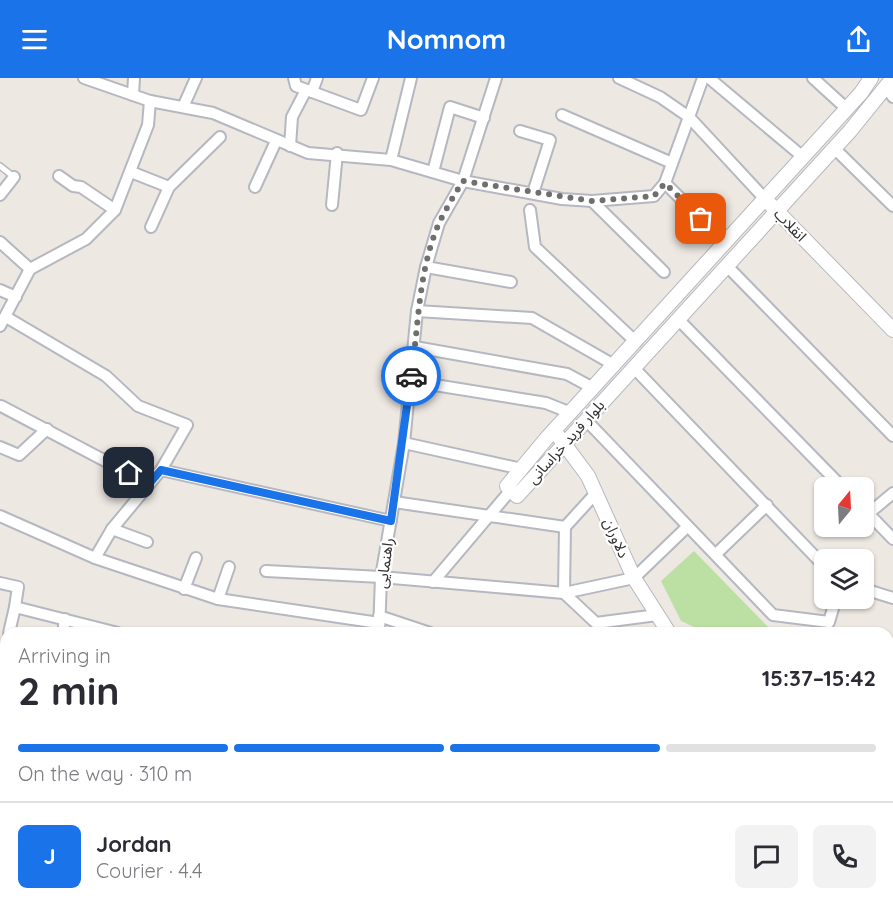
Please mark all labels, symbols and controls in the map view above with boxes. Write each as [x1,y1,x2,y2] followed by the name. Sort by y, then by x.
[387,22,506,56] text: Nomnom
[18,23,51,56] icon: menu
[842,23,875,56] icon: share
[675,193,726,244] pin
[684,202,717,235] icon: bag
[770,204,811,245] street label: انقلاب
[381,346,441,406] courier
[395,360,428,393] icon: car
[523,396,608,488] street label: بلوار فرید خراسانی
[103,447,154,498] pin
[112,456,145,489] icon: home
[814,477,874,537] north arrow
[814,477,874,609] map controls
[599,515,634,561] street label: دلاوران
[372,536,397,590] street label: راهنمایی
[814,549,874,609] button: layers
[18,643,111,668] text: Arriving in
[762,664,876,692] text: 15:37–15:42
[18,666,120,715] text: 2 min
[18,761,192,786] text: On the way · 310 m
[735,825,798,888] button: chat
[813,825,876,888] button: phone
[96,830,172,858] text: Jordan
[43,842,56,870] text: J
[96,858,202,883] text: Courier · 4.4

